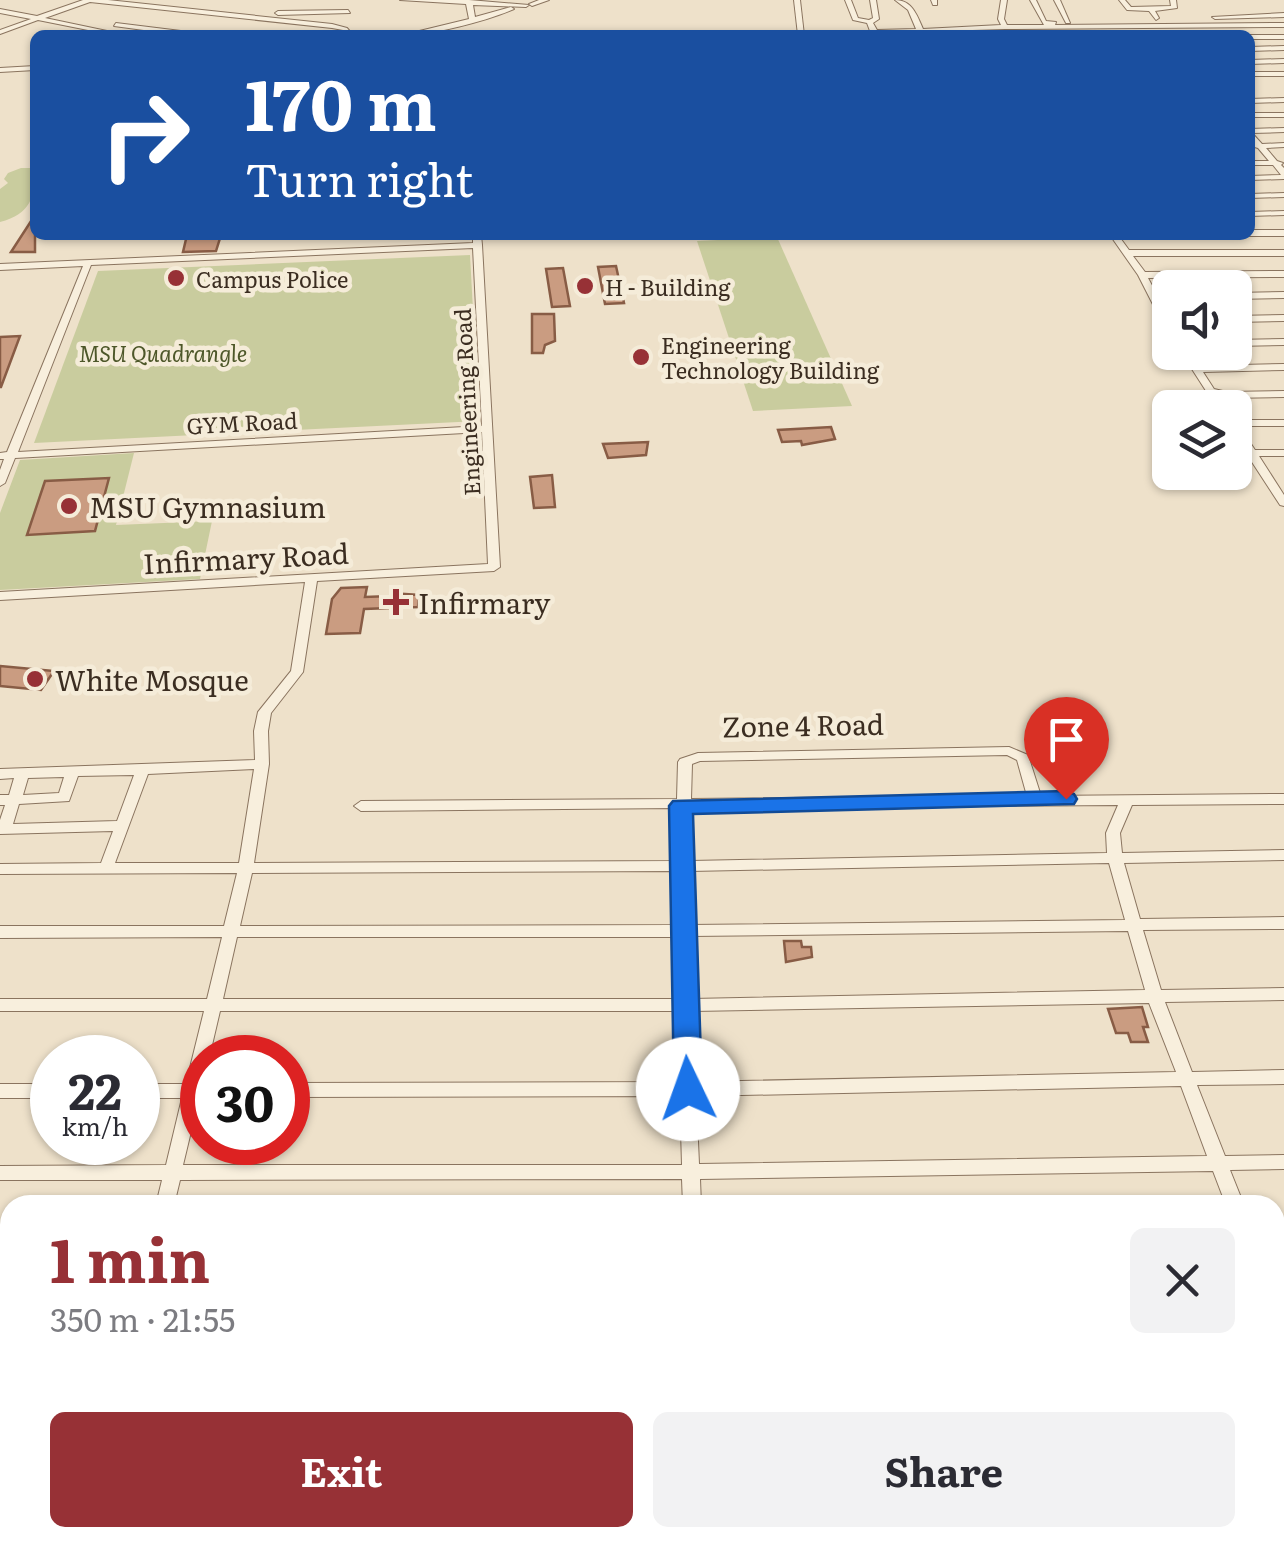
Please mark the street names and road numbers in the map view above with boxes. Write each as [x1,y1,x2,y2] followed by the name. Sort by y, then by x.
[445,307,487,497] street label: Engineering Road
[186,403,298,441] street label: GYM Road
[142,531,350,583] street label: Infirmary Road
[722,702,884,746] street label: Zone 4 Road

